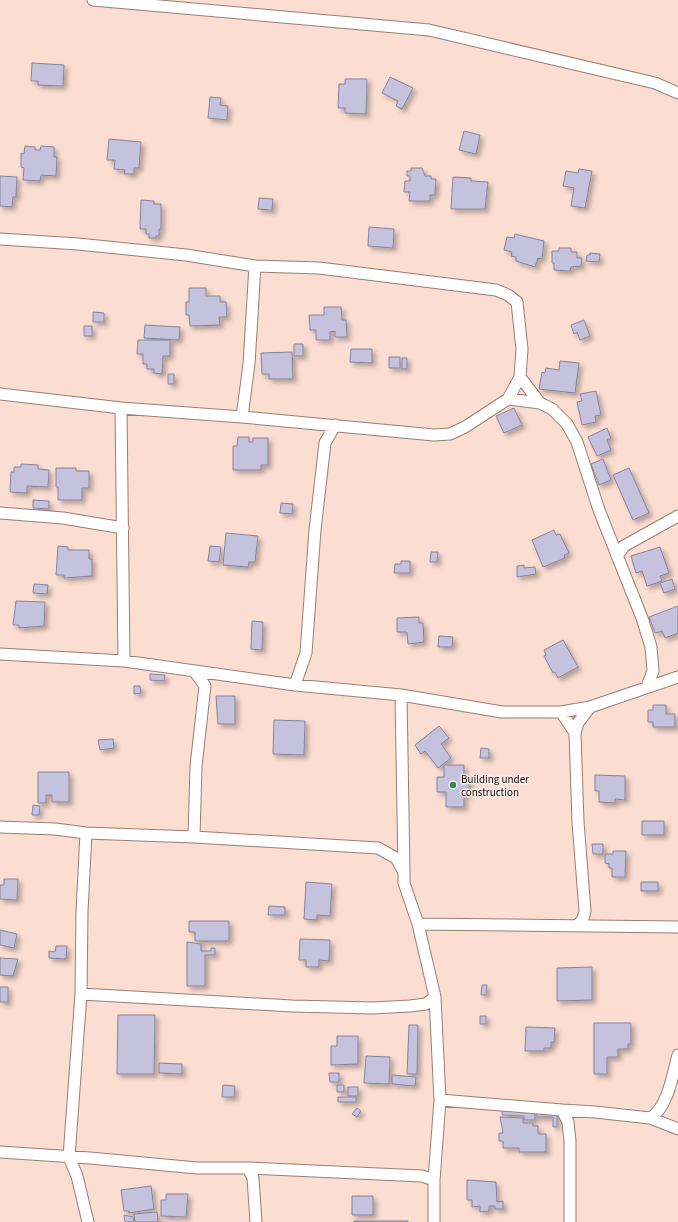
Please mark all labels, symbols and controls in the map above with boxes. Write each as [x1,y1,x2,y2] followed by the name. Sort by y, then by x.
[461,772,529,800] place label: Building under construction
[448,780,458,790] marker: Building under construction

